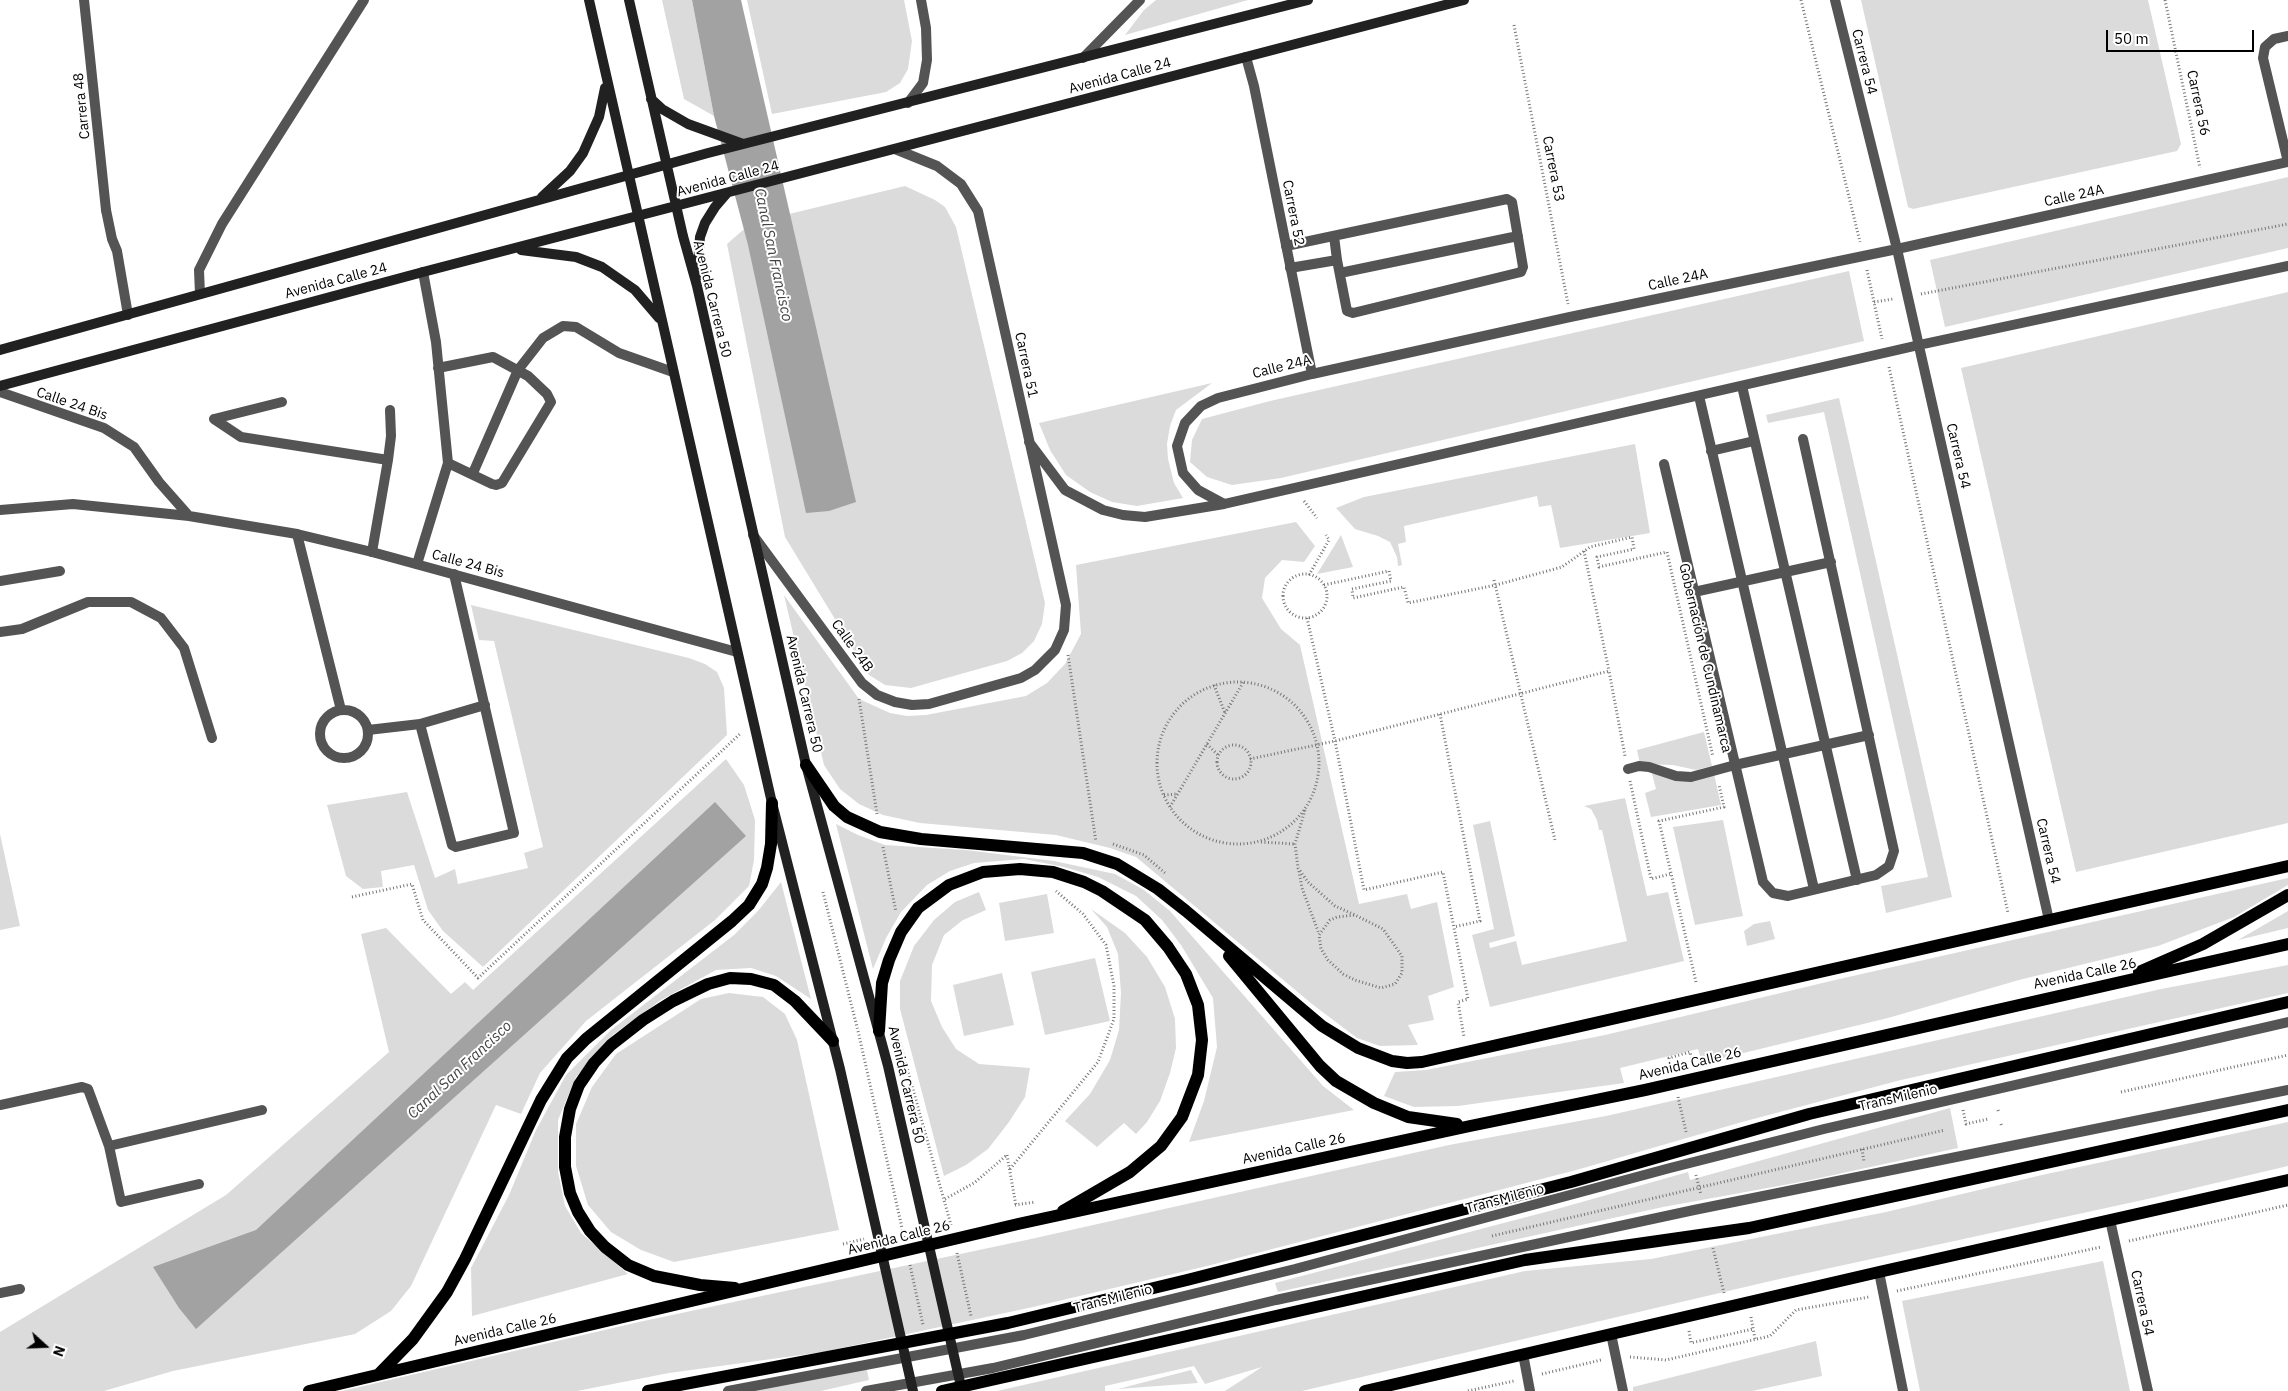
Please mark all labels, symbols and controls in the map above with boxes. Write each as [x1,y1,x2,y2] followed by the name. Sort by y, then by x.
[2108,20,2256,52] scale bar
[1848,28,1880,96] street label: Carrera 54
[2114,29,2149,48] text: 50 m
[1067,54,1173,98] street label: Avenida Calle 24
[2183,69,2213,137] street label: Carrera 56
[70,72,94,140] street label: Carrera 48
[1538,135,1568,203] street label: Carrera 53
[675,157,781,201] street label: Avenida Calle 24
[1278,179,1308,247] street label: Carrera 52
[2043,181,2105,211] street label: Calle 24A
[750,187,796,323] water label: Canal San Francisco
[689,239,735,359] street label: Avenida Carrera 50
[283,259,389,303] street label: Avenida Calle 24
[1647,265,1709,295] street label: Calle 24A
[1011,331,1041,399] street label: Carrera 51
[1251,352,1313,382] street label: Calle 24A
[34,384,110,424] street label: Calle 24 Bis
[1942,422,1974,490] street label: Carrera 54
[430,546,506,582] street label: Calle 24 Bis
[1675,562,1735,754] street label: Gobernación de Cundinamarca
[827,617,877,675] street label: Calle 24B
[782,634,826,754] street label: Avenida Carrera 50
[2032,817,2064,885] street label: Carrera 54
[2032,955,2138,993] street label: Avenida Calle 26
[404,1017,516,1123] water label: Canal San Francisco
[884,1025,928,1145] street label: Avenida Carrera 50
[1637,1044,1743,1084] street label: Avenida Calle 26
[1857,1081,1939,1115] street label: TransMilenio
[1241,1130,1347,1168] street label: Avenida Calle 26
[1464,1180,1546,1218] street label: TransMilenio
[846,1217,952,1259] street label: Avenida Calle 26
[2127,1269,2157,1337] street label: Carrera 54
[1072,1281,1154,1317] street label: TransMilenio
[452,1310,558,1350] street label: Avenida Calle 26
[20,1321,70,1371] north arrow
[49,1343,69,1359] text: N

